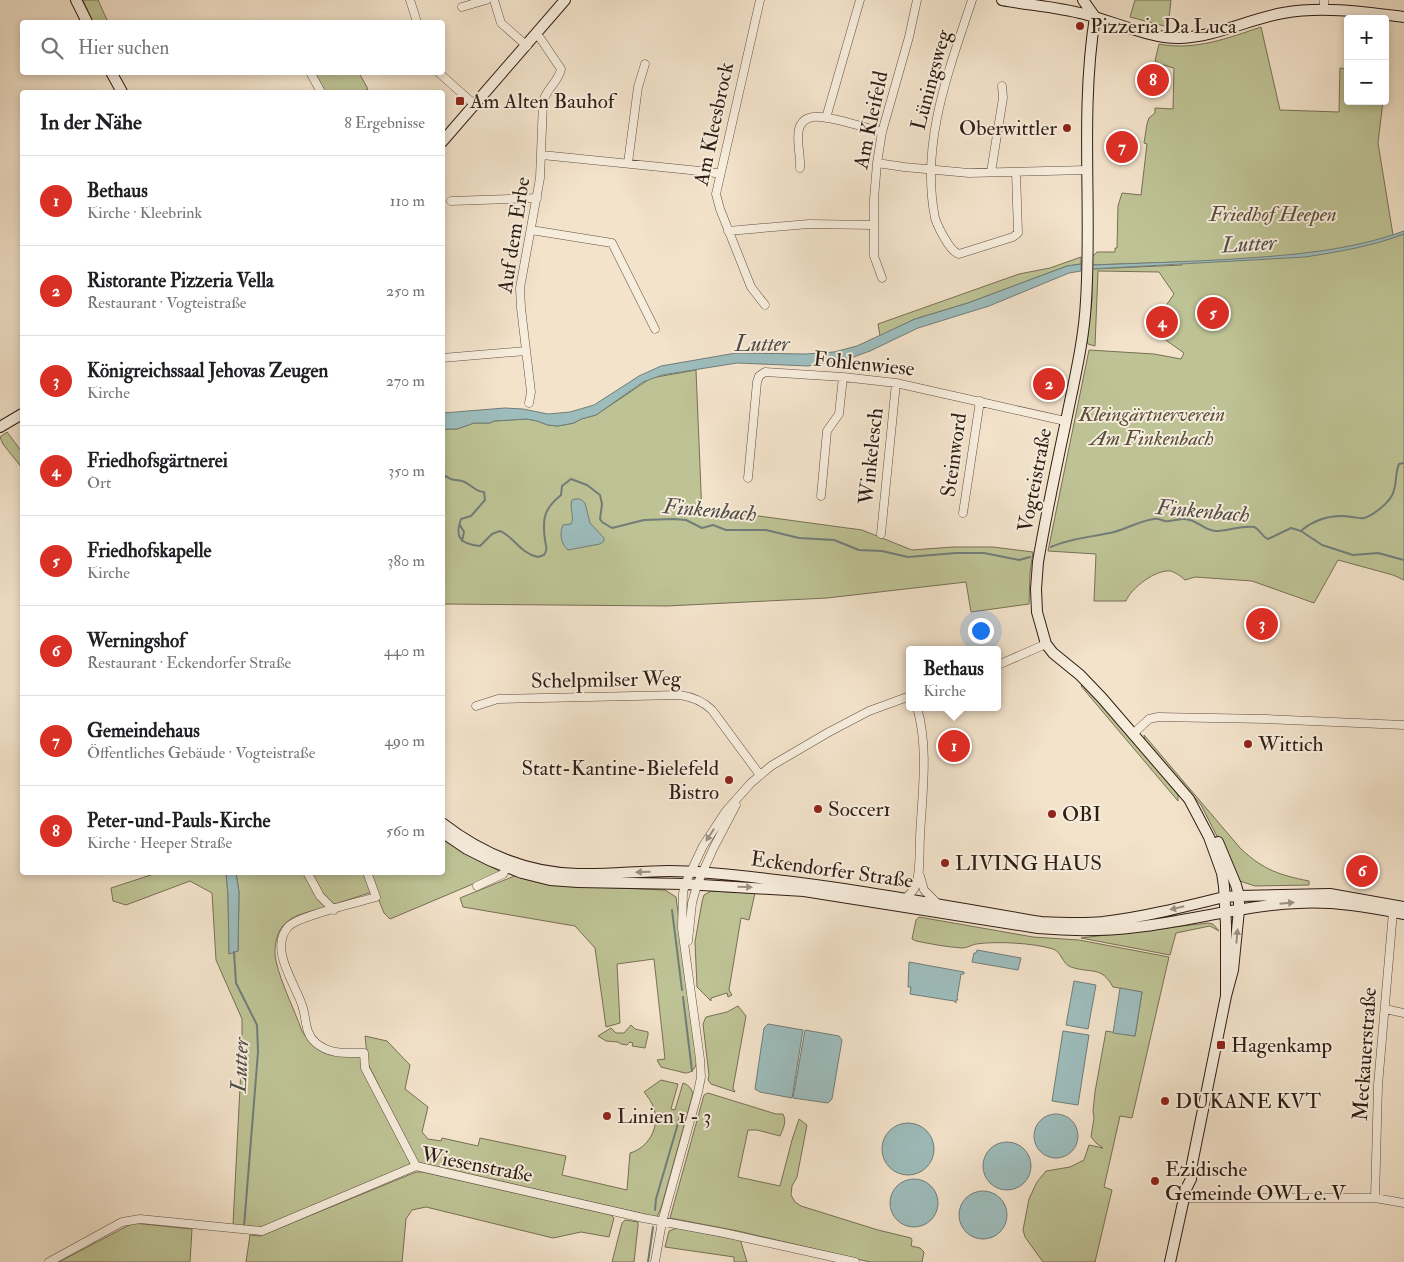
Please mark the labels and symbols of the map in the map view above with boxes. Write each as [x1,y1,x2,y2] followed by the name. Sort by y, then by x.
[1090,13,1237,40] place label: Pizzeria Da Luca
[1074,20,1086,32] marker: Pizzeria Da Luca
[905,26,958,133] street label: Lüningsweg
[688,60,740,189] street label: Am Kleesbrock
[1137,61,1169,99] pin: 8
[847,68,895,172] street label: Am Kleifeld
[469,88,618,115] place label: Am Alten Bauhof
[454,95,466,107] marker: Am Alten Bauhof
[959,115,1057,142] place label: Oberwittler
[1061,122,1073,134] marker: Oberwittler
[1106,128,1138,166] pin: 7
[491,175,537,296] street label: Auf dem Erbe
[1208,201,1337,228] park label: Friedhof Heepen
[1220,228,1279,259] water label: Lutter
[1197,294,1229,332] pin: 5
[1146,303,1178,341] pin: 4
[734,330,791,358] water label: Lutter
[812,345,916,383] street label: Fohlenwiese
[1033,365,1065,403] pin: 2
[1078,401,1225,452] park label: Kleingärtnerverein Am Finkenbach
[852,406,889,507] street label: Winkelesch
[935,411,973,499] street label: Steinword
[1012,426,1058,534] street label: Vogteistraße
[661,492,758,528] water label: Finkenbach
[1154,493,1251,529] water label: Finkenbach
[1246,605,1278,643] pin: 3
[968,618,994,644] your location
[531,665,682,695] street label: Schelpmilser Weg
[938,727,970,765] pin: 1
[1257,731,1323,758] place label: Wittich
[1242,738,1254,750] marker: Wittich
[521,755,720,806] place label: Statt-Kantine-Bielefeld Bistro
[723,774,735,786] marker: Statt-Kantine-Bielefeld Bistro
[828,796,891,823] place label: Soccer1
[1062,801,1101,828] place label: OBI
[812,803,824,815] marker: Soccer1
[1046,808,1058,820] marker: OBI
[706,828,715,842] one-way arrow
[749,845,915,895] street label: Eckendorfer Straße
[955,850,1102,877] place label: LIVING HAUS
[1346,852,1378,890] pin: 6
[939,857,951,869] marker: LIVING HAUS
[635,868,651,876] one-way arrow
[738,883,754,891] one-way arrow
[1280,899,1296,907] one-way arrow
[1169,904,1184,912] one-way arrow
[1233,928,1241,944] one-way arrow
[1347,986,1383,1122] street label: Meckauerstraße
[1231,1032,1332,1059] place label: Hagenkamp
[225,1035,256,1094] water label: Lutter
[1215,1039,1227,1051] marker: Hagenkamp
[1175,1088,1321,1115] place label: DUKANE KVT
[1159,1095,1171,1107] marker: DUKANE KVT
[617,1103,711,1130] place label: Linien 1 - 3
[601,1110,613,1122] marker: Linien 1 - 3
[418,1141,535,1189] street label: Wiesenstraße
[1165,1156,1347,1207] place label: Ezidische Gemeinde OWL e. V
[1149,1175,1161,1187] marker: Ezidische Gemeinde OWL e. V

